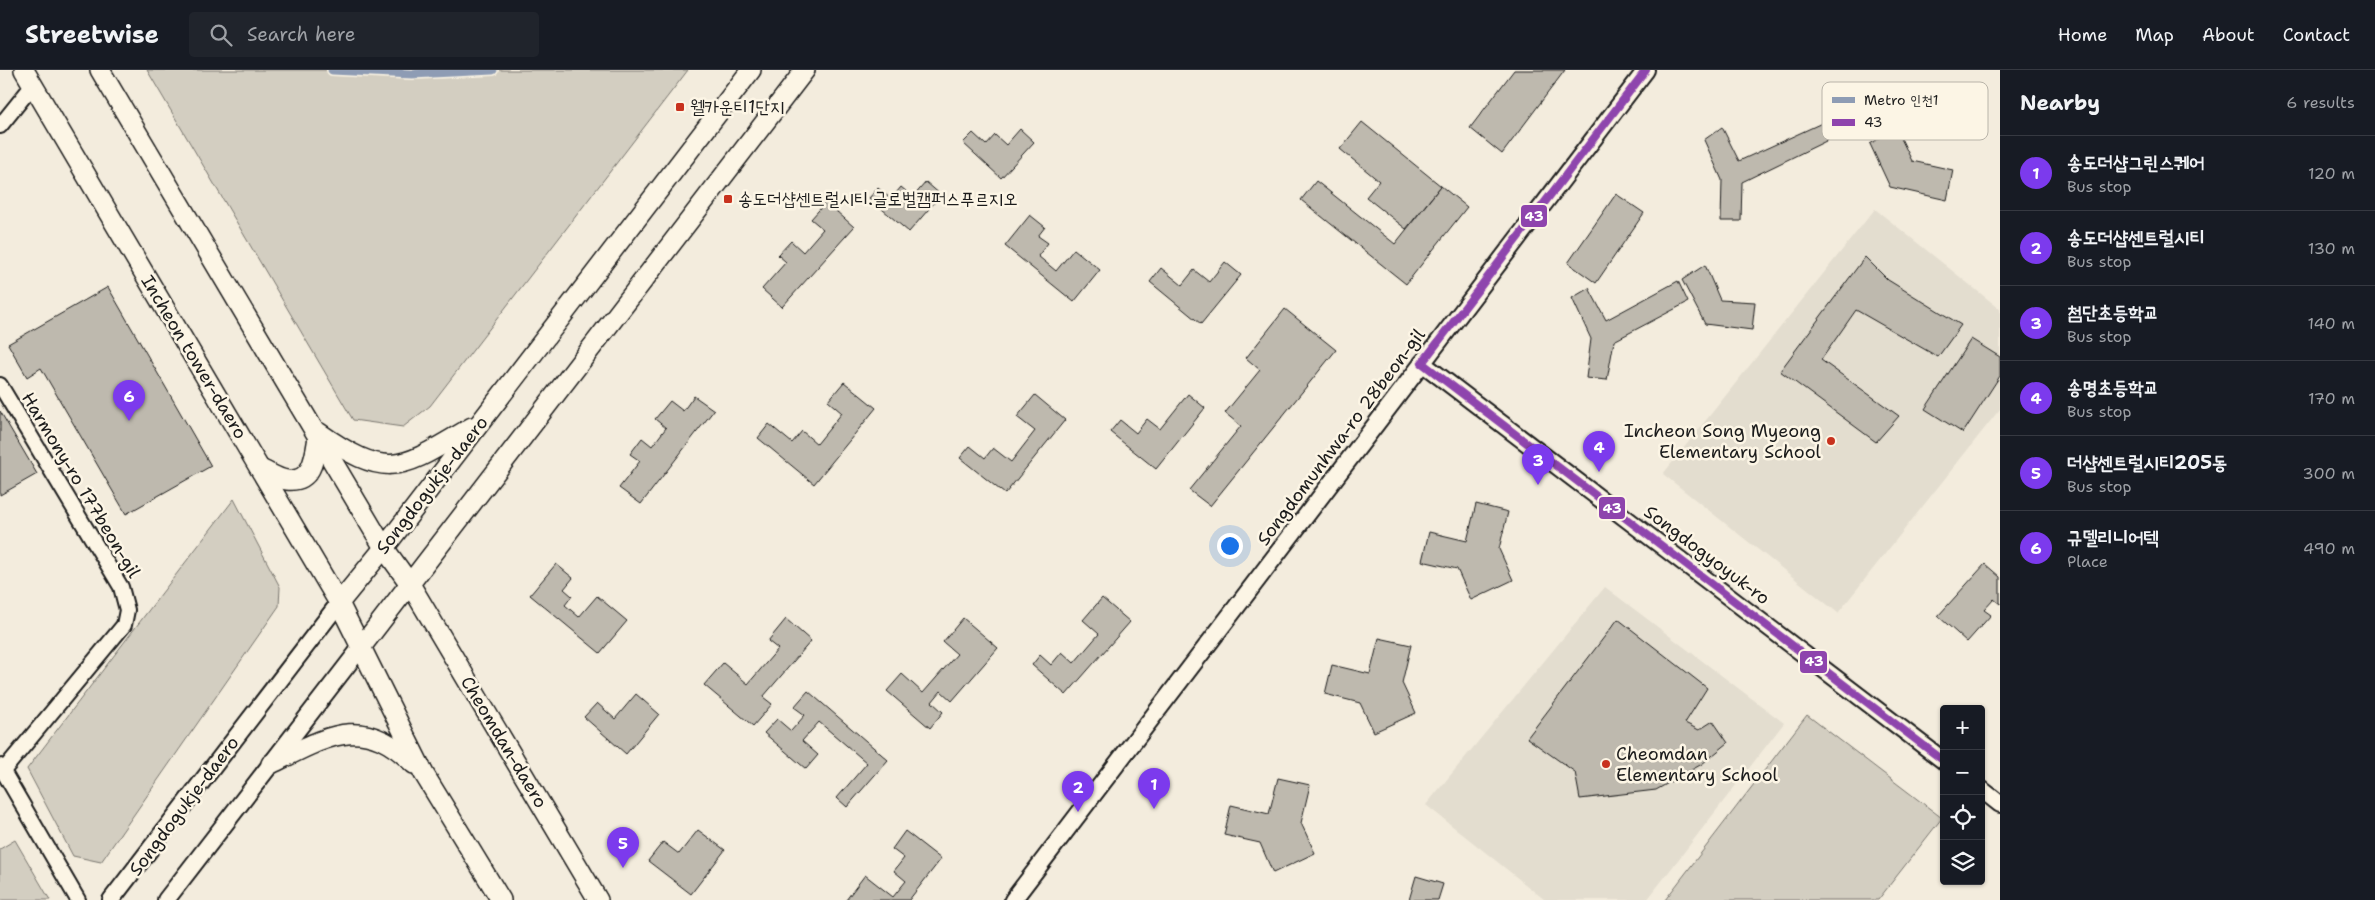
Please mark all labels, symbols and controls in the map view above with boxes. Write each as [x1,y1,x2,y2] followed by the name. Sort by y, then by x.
[189,12,539,57] search box
[25,19,159,51] text: Streetwise
[207,21,235,49] icon: search
[247,22,356,47] text: Search here
[2058,23,2107,47] text: Home
[2135,23,2174,47] text: Map
[2202,23,2255,47] text: About
[2283,23,2350,47] text: Contact
[1822,82,1988,140] legend
[2020,89,2100,117] text: Nearby
[1864,91,1939,109] text: Metro 인천1
[2286,92,2355,113] text: 6 results
[690,95,784,119] place label: 웰카운티1단지
[674,101,686,113] marker: 웰카운티1단지
[1864,113,1883,131] text: 43
[2067,150,2205,175] text: 송도더샵그린스퀘어
[2032,163,2040,184] text: 1
[2308,163,2355,184] text: 120 m
[2067,176,2132,197] text: Bus stop
[738,187,1018,211] place label: 송도더샵센트럴시티.글로벌캠퍼스푸르지오
[722,193,734,205] marker: 송도더샵센트럴시티.글로벌캠퍼스푸르지오
[1520,204,1548,228] line badge: 43
[1525,207,1544,225] text: 43
[2067,225,2205,250] text: 송도더샵센트럴시티
[2030,238,2042,259] text: 2
[2308,238,2355,259] text: 130 m
[2067,251,2132,272] text: Bus stop
[136,271,252,443] street label: Incheon tower-daero
[2067,300,2159,325] text: 첨단초등학교
[2030,313,2042,334] text: 3
[2308,313,2355,334] text: 140 m
[1252,323,1431,550] street label: Songdomunhwa-ro 28beon-gil
[2067,326,2132,347] text: Bus stop
[2067,375,2159,400] text: 송명초등학교
[113,380,145,421] pin: 6
[16,388,146,583] street label: Harmony-ro 177beon-gil
[2030,388,2042,409] text: 4
[2308,388,2355,409] text: 170 m
[2067,401,2132,422] text: Bus stop
[371,411,493,559] street label: Songdogukje-daero
[1624,419,1822,464] place label: Incheon Song Myeong Elementary School
[1583,431,1615,472] pin: 4
[1825,435,1837,447] marker: Incheon Song Myeong Elementary School
[1522,444,1554,485] pin: 3
[2067,450,2227,475] text: 더샵센트럴시티205동
[2031,463,2041,484] text: 5
[2303,463,2355,484] text: 300 m
[2067,476,2132,497] text: Bus stop
[1598,496,1626,520] line badge: 43
[1603,499,1622,517] text: 43
[1639,500,1775,610] street label: Songdogyoyuk-ro
[2067,525,2159,550] text: 규델리니어텍
[1217,533,1243,559] your location
[2030,538,2042,559] text: 6
[2303,538,2355,559] text: 490 m
[2067,551,2108,572] text: Place
[1799,650,1828,674] line badge: 43
[1805,652,1824,670] text: 43
[455,672,553,812] street label: Cheomdan-daero
[1940,705,1985,885] map controls
[1940,705,1985,750] button: +
[124,731,244,881] street label: Songdogukje-daero
[1616,742,1779,787] place label: Cheomdan Elementary School
[1940,750,1985,795] button: −
[1600,758,1612,770] marker: Cheomdan Elementary School
[1138,768,1170,809] pin: 1
[1062,771,1094,812] pin: 2
[1940,795,1985,840] button: locate
[607,827,639,868] pin: 5
[1940,840,1985,885] button: layers

